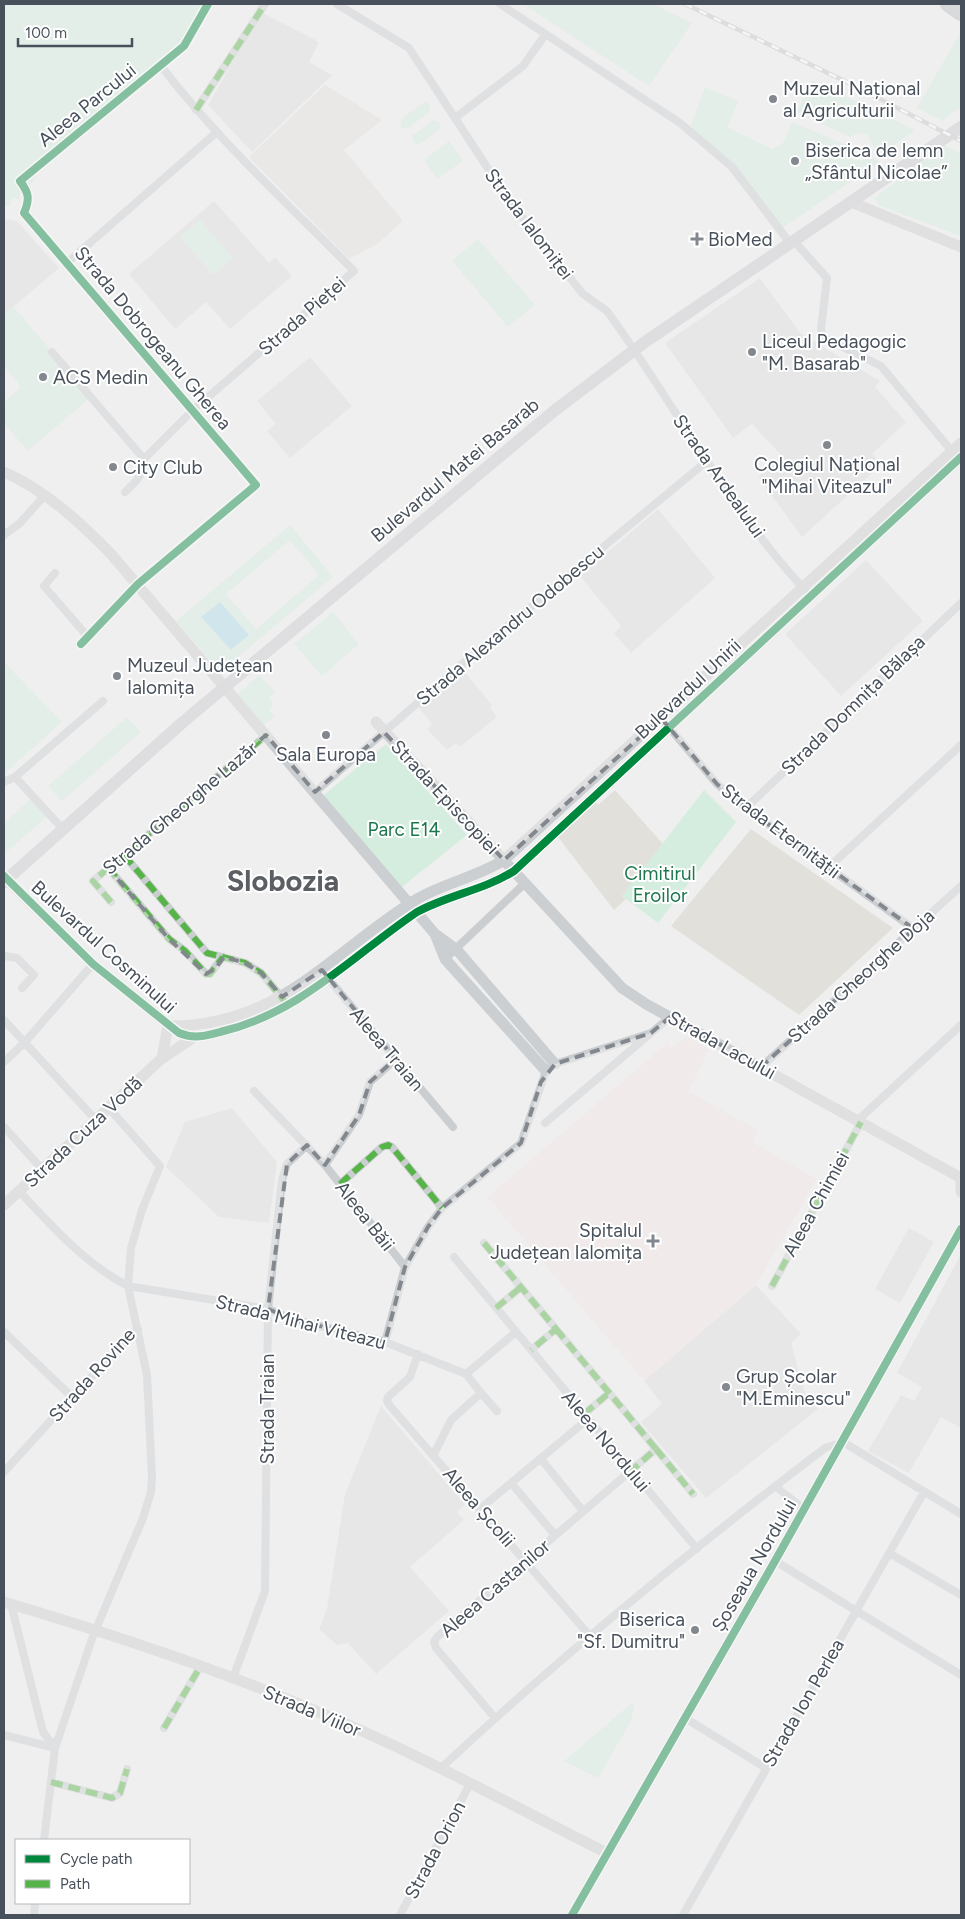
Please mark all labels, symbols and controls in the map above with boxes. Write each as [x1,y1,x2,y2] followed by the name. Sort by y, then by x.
[18,15,131,47] scale bar
[25,24,67,42] text: 100 m
[33,59,141,151] street label: Aleea Parcului
[783,77,920,122] place label: Muzeul Național al Agriculturii
[767,93,779,105] marker: Muzeul Național al Agriculturii
[805,139,947,184] place label: Biserica de lemn „Sfântul Nicolae”
[789,155,801,167] marker: Biserica de lemn „Sfântul Nicolae”
[480,164,578,284] street label: Strada Ialomiței
[708,228,773,251] place label: BioMed
[690,232,704,246] marker: BioMed
[70,242,236,434] street label: Strada Dobrogeanu Gherea
[254,272,350,360] street label: Strada Pieței
[762,330,906,375] place label: Liceul Pedagogic "M. Basarab"
[746,346,758,358] marker: Liceul Pedagogic "M. Basarab"
[53,366,148,389] place label: ACS Medin
[37,371,49,383] marker: ACS Medin
[366,393,544,547] street label: Bulevardul Matei Basarab
[668,410,770,542] street label: Strada Ardealului
[821,439,833,451] marker: Colegiul Național "Mihai Viteazul"
[754,453,900,498] place label: Colegiul Național "Mihai Viteazul"
[123,456,203,479] place label: City Club
[107,461,119,473] marker: City Club
[411,540,609,710] street label: Strada Alexandru Odobescu
[776,630,930,780] street label: Strada Domnița Bălașa
[630,634,746,744] street label: Bulevardul Unirii
[127,654,273,699] place label: Muzeul Județean Ialomița
[111,670,123,682] marker: Muzeul Județean Ialomița
[320,729,332,741] marker: Sala Europa
[386,735,504,859] street label: Strada Episcopiei
[98,736,263,880] street label: Strada Gheorghe Lazăr
[276,743,376,766] place label: Sala Europa
[717,779,845,883] street label: Strada Eternității
[368,818,441,841] park label: Parc E14
[624,862,696,907] park label: Cimitirul Eroilor
[227,863,339,898] district label: Slobozia
[27,876,181,1018] street label: Bulevardul Cosminului
[783,904,939,1048] street label: Strada Gheorghe Doja
[345,1002,429,1096] street label: Aleea Traian
[664,1006,780,1084] street label: Strada Lacului
[19,1072,147,1192] street label: Strada Cuza Vodă
[778,1148,854,1260] street label: Aleea Chimiei
[331,1177,399,1255] street label: Aleea Băii
[490,1219,642,1264] place label: Spitalul Județean Ialomița
[646,1234,660,1248] marker: Spitalul Județean Ialomița
[213,1290,389,1354] street label: Strada Mihai Viteazu
[44,1323,140,1427] street label: Strada Rovine
[256,1354,279,1464] street label: Strada Traian
[736,1365,851,1410] place label: Grup Școlar "M.Eminescu"
[720,1381,732,1393] marker: Grup Școlar "M.Eminescu"
[557,1386,655,1496] street label: Aleea Nordului
[438,1462,520,1552] street label: Aleea Școlii
[707,1494,801,1636] street label: Șoseaua Nordului
[435,1534,555,1642] street label: Aleea Castanilor
[577,1608,685,1653] place label: Biserica "Sf. Dumitru"
[689,1624,701,1636] marker: Biserica "Sf. Dumitru"
[757,1635,849,1771] street label: Strada Ion Perlea
[260,1680,365,1742] street label: Strada Viilor
[400,1797,470,1903] street label: Strada Orion
[15,1839,190,1904] legend
[60,1850,132,1868] text: Cycle path
[60,1875,90,1893] text: Path

